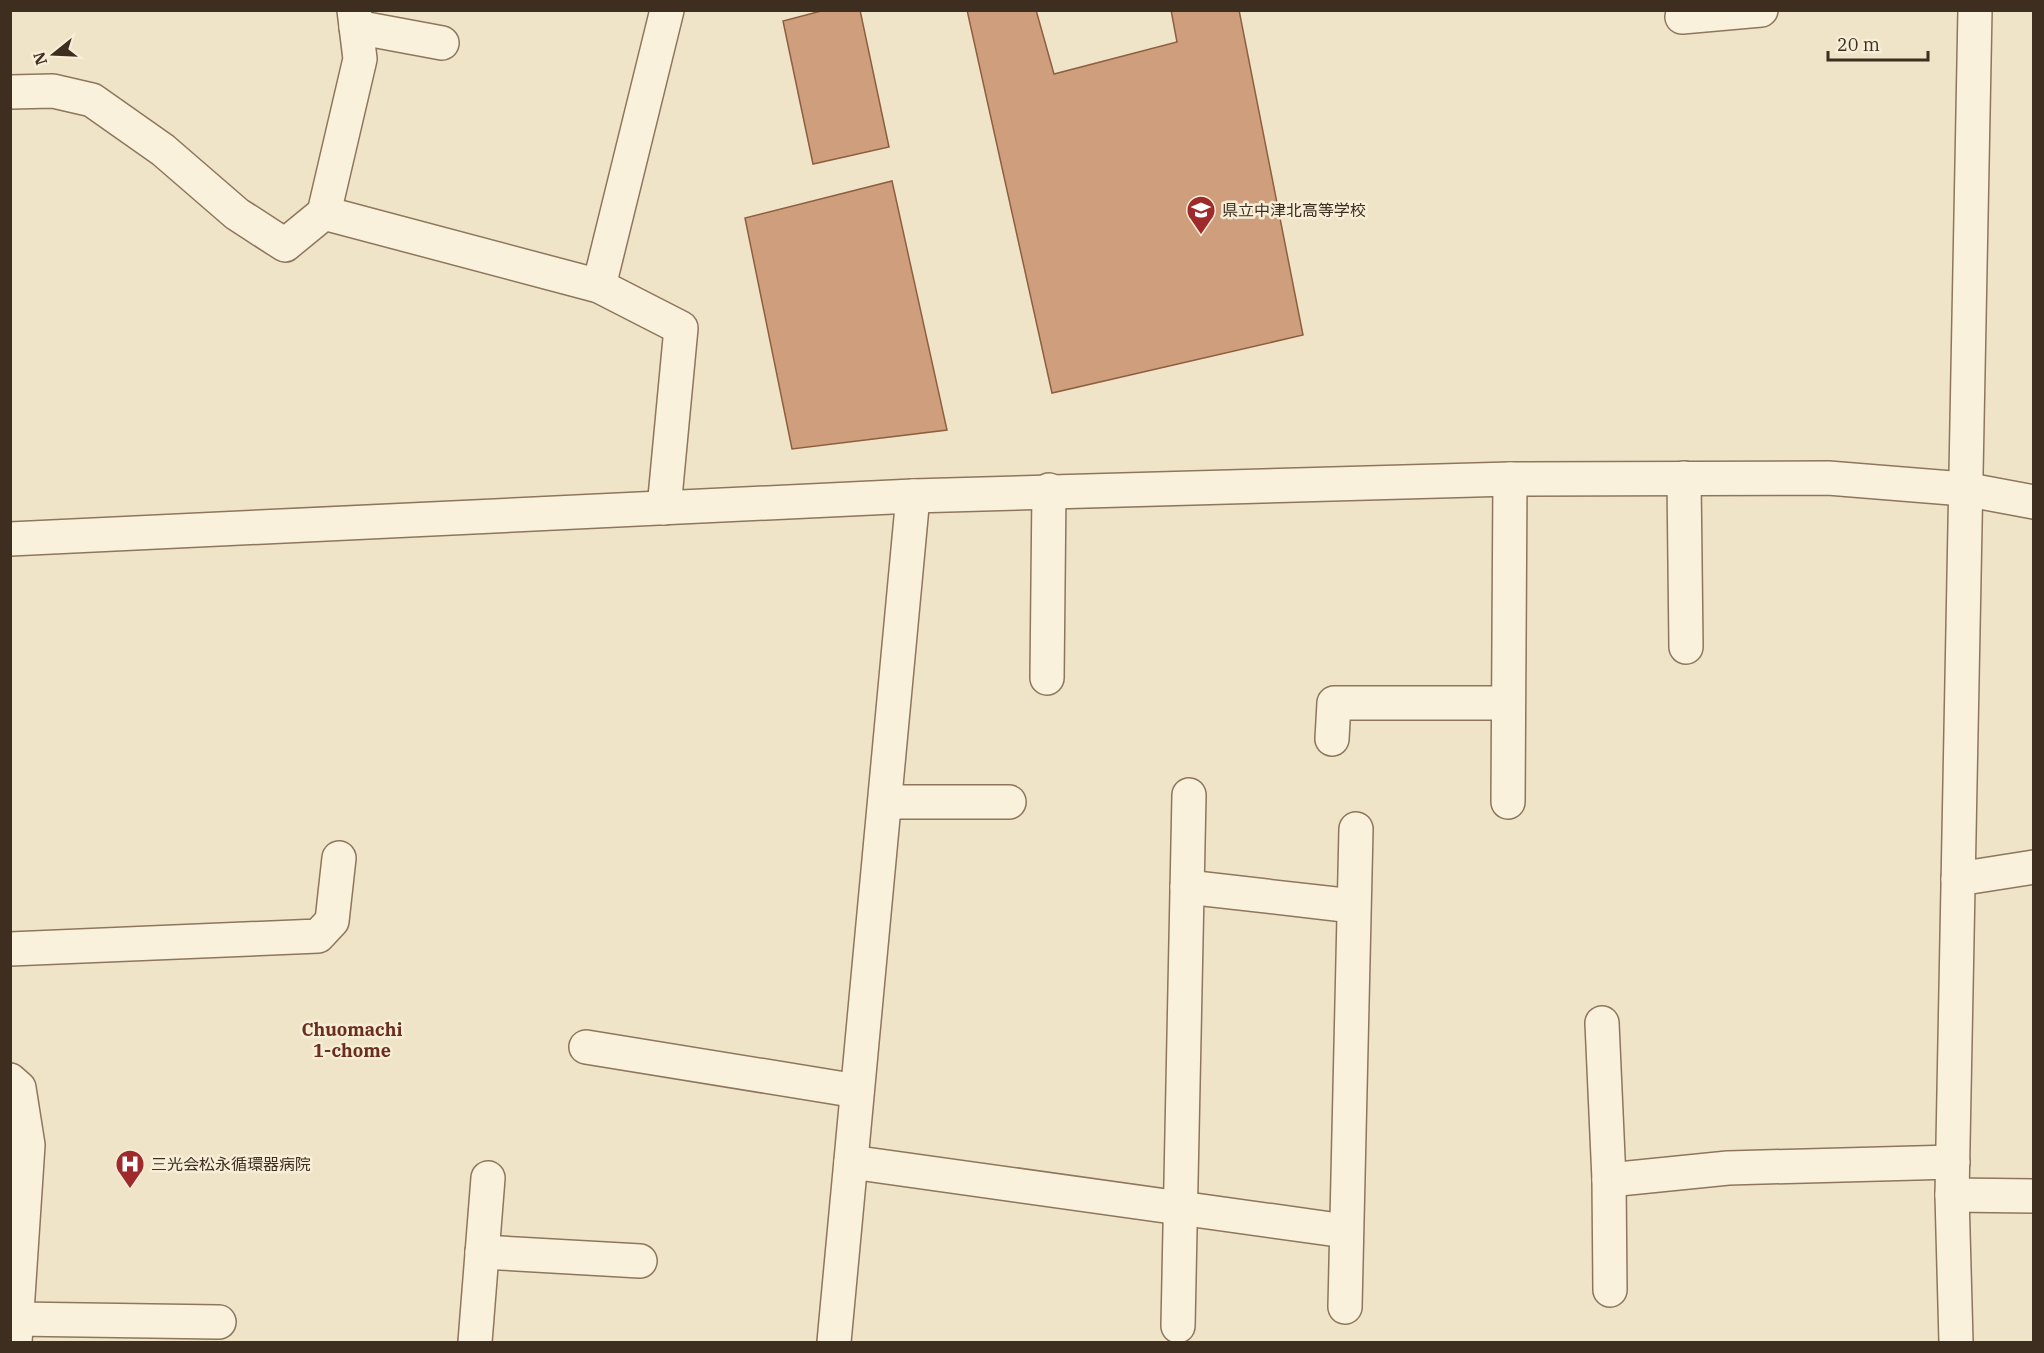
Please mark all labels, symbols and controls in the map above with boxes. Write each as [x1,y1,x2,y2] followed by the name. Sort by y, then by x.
[24,24,84,84] north arrow
[1828,24,1928,62] scale bar
[1837,33,1880,56] text: 20 m
[28,50,51,68] text: N
[1185,194,1217,236] school or university icon: 県立中津北高等学校
[1222,200,1366,220] place label: 県立中津北高等学校
[302,1018,402,1062] district label: Chuomachi 1-chome
[114,1148,146,1190] hospital icon: 三光会松永循環器病院
[151,1154,311,1174] place label: 三光会松永循環器病院

